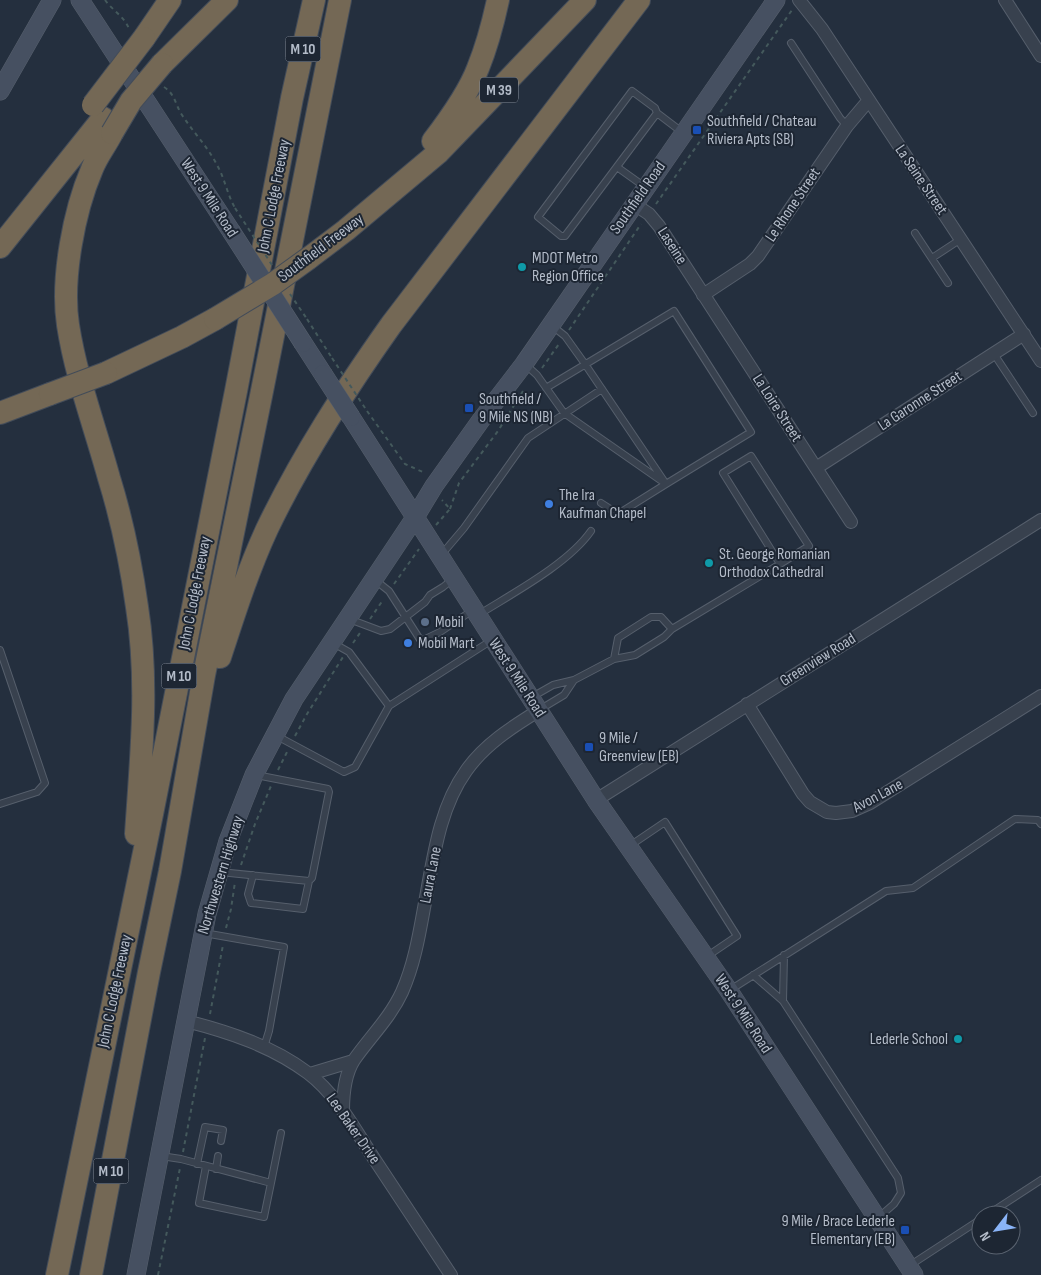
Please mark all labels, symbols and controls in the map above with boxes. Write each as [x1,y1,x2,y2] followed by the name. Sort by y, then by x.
[286,36,320,62] road number: M 10
[480,78,518,102] road number: M 39
[707,112,817,149] place label: Southfield / Chateau Riviera Apts (SB)
[691,124,703,136] marker: Southfield / Chateau Riviera Apts (SB)
[254,138,294,255] street label: John C Lodge Freeway
[891,141,951,219] street label: La Seine Street
[176,155,242,241] street label: West 9 Mile Road
[606,158,670,238] street label: Southfield Road
[761,164,825,246] street label: Le Rhone Street
[275,210,367,286] street label: Southfield Freeway
[653,224,691,268] street label: Laseine
[532,249,604,286] place label: MDOT Metro Region Office
[516,261,528,273] marker: MDOT Metro Region Office
[875,367,966,435] street label: La Garonne Street
[748,371,806,446] street label: La Loire Street
[479,390,553,427] place label: Southfield / 9 Mile NS (NB)
[463,402,475,414] marker: Southfield / 9 Mile NS (NB)
[559,486,646,523] place label: The Ira Kaufman Chapel
[543,498,555,510] marker: The Ira Kaufman Chapel
[175,535,215,652] street label: John C Lodge Freeway
[719,545,830,582] place label: St. George Romanian Orthodox Cathedral
[703,557,715,569] marker: St. George Romanian Orthodox Cathedral
[435,613,464,632] place label: Mobil
[419,616,431,628] marker: Mobil
[777,629,859,691] street label: Greenview Road
[418,634,475,653] place label: Mobil Mart
[484,635,550,721] street label: West 9 Mile Road
[402,637,414,649] marker: Mobil Mart
[162,664,196,688] road number: M 10
[599,729,679,766] place label: 9 Mile / Greenview (EB)
[583,741,595,753] marker: 9 Mile / Greenview (EB)
[849,775,906,818] street label: Avon Lane
[194,813,248,937] street label: Northwestern Highway
[416,845,446,905] street label: Laura Lane
[94,933,136,1050] street label: John C Lodge Freeway
[710,971,776,1057] street label: West 9 Mile Road
[870,1030,948,1049] place label: Lederle School
[952,1033,964,1045] marker: Lederle School
[322,1090,384,1168] street label: Lee Baker Drive
[94,1158,128,1184] road number: M 10
[971,1205,1021,1255] north arrow
[782,1212,895,1249] place label: 9 Mile / Brace Lederle Elementary (EB)
[899,1224,911,1236] marker: 9 Mile / Brace Lederle Elementary (EB)
[976,1229,994,1244] text: N

